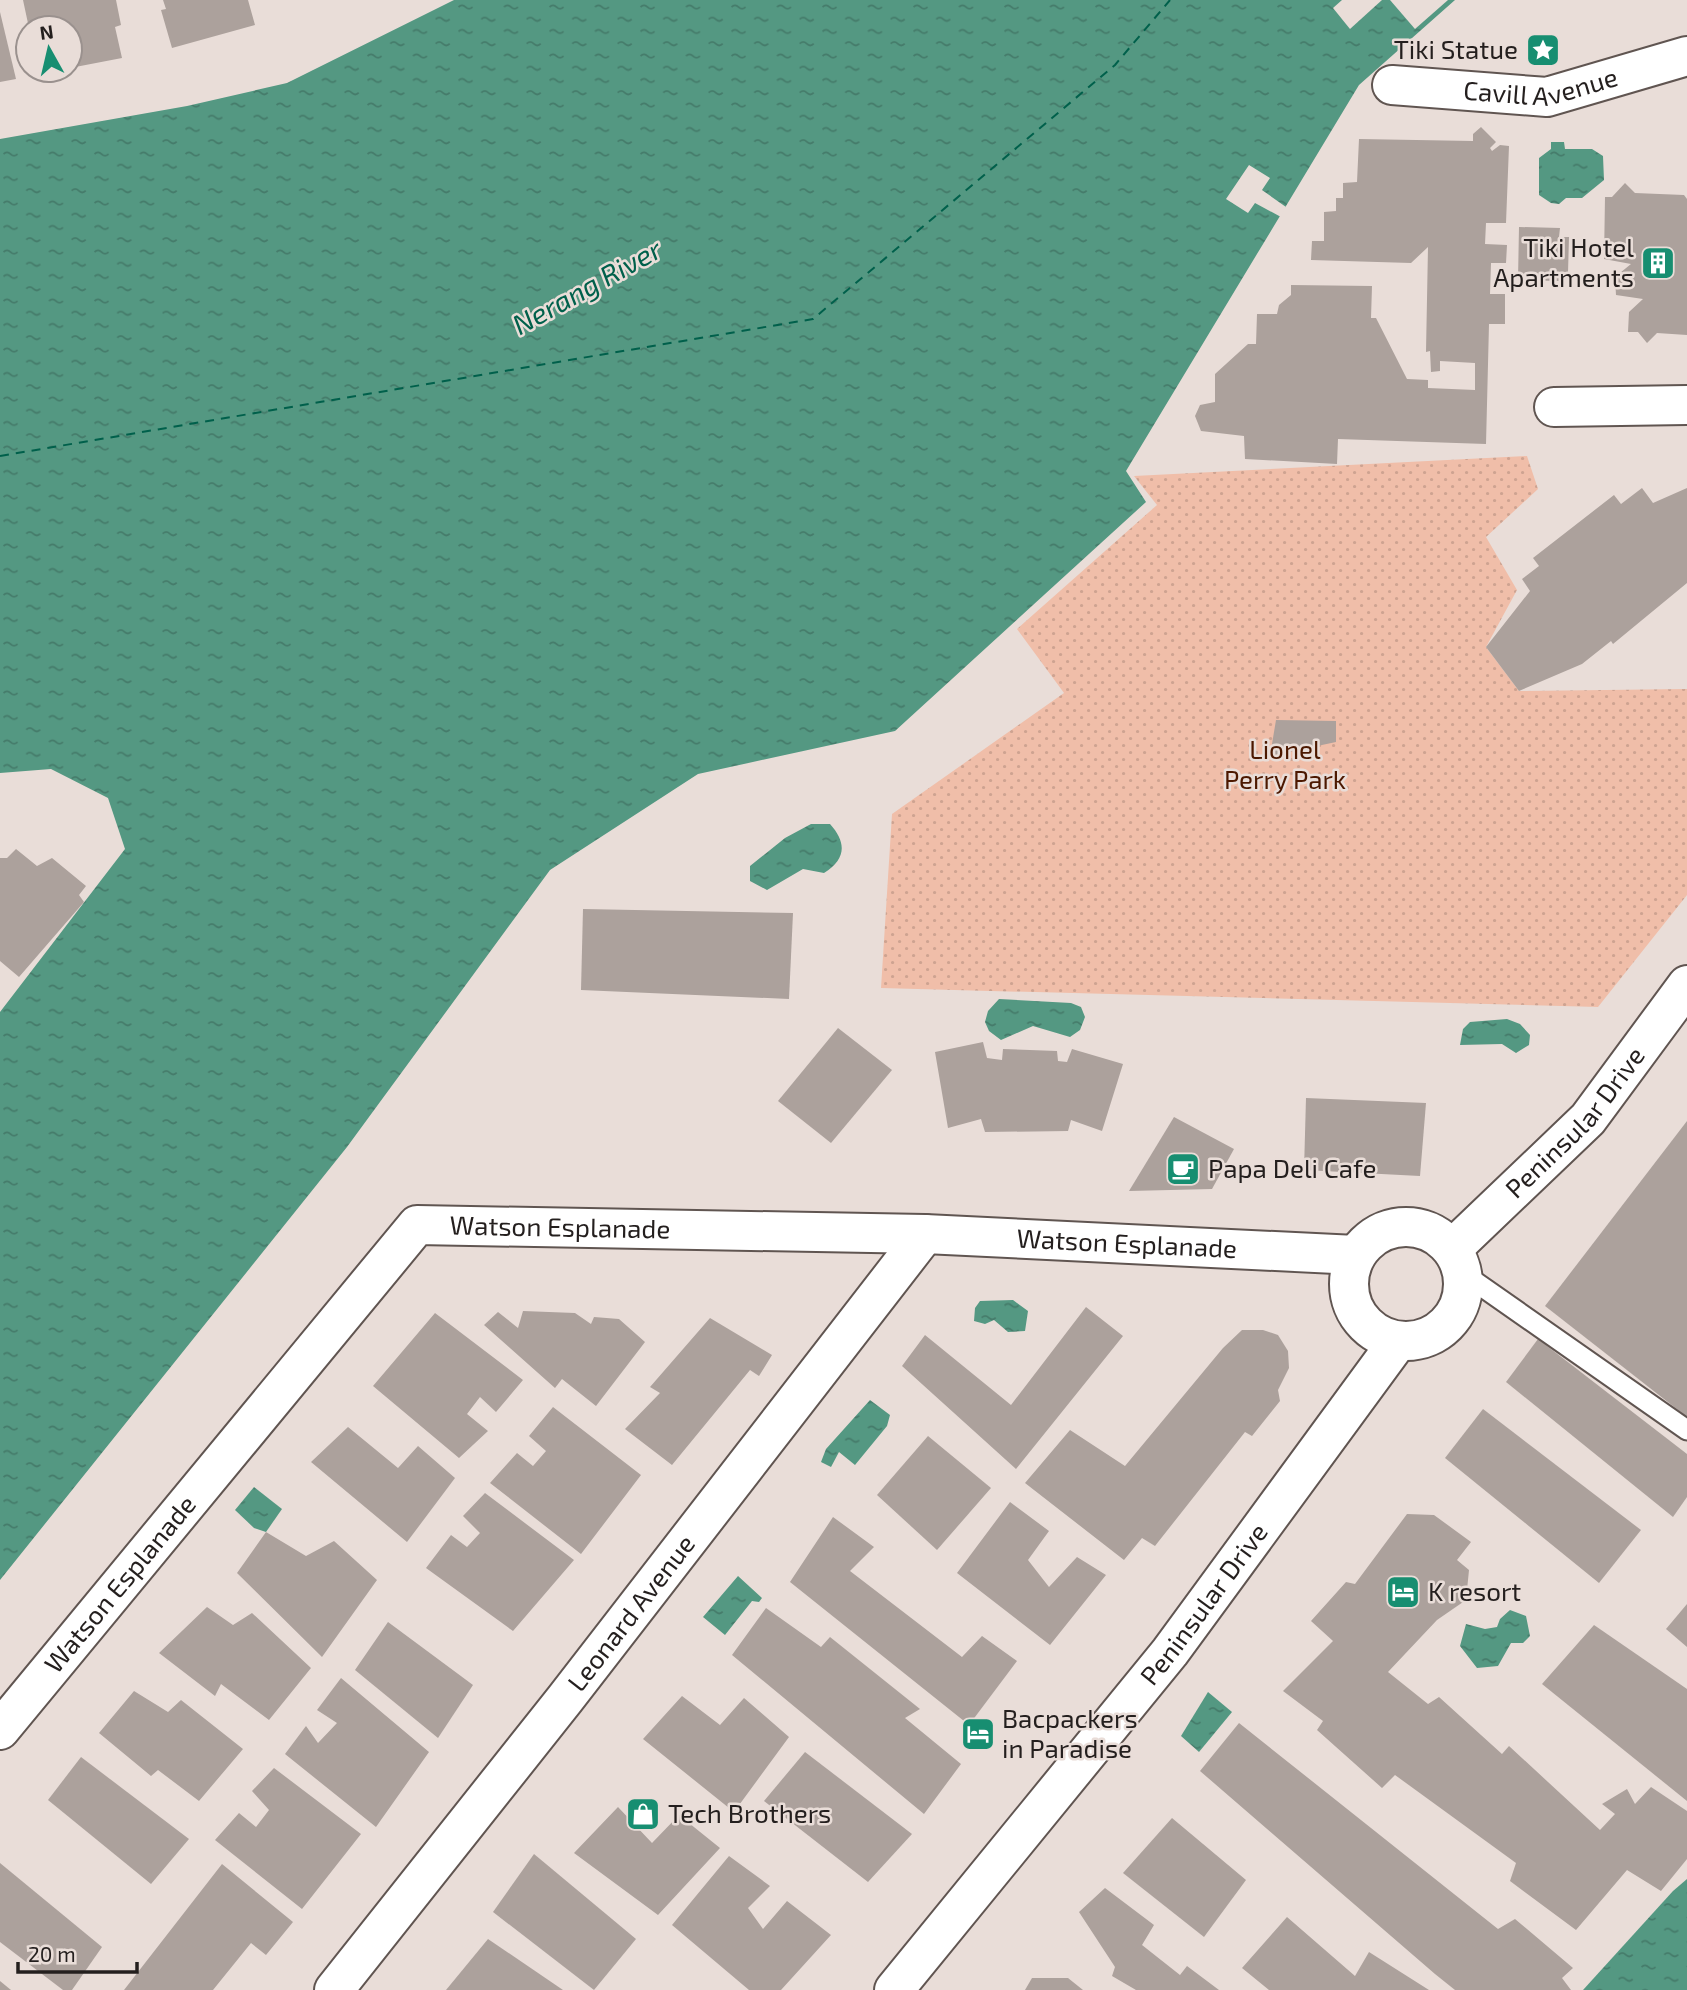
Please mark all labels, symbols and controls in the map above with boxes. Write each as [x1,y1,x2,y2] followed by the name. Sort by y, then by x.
[14,14,84,84] north arrow
[38,19,55,44] text: N
[1524,31,1562,69] place icon: Tiki Statue
[1394,33,1518,64] place label: Tiki Statue
[1462,60,1621,111] street label: Cavill Avenue
[506,231,668,341] water label: Nerang River
[1493,231,1634,292] place label: Tiki Hotel Apartments
[1639,244,1677,282] building icon: Tiki Hotel Apartments
[1224,733,1346,794] park label: Lionel Perry Park
[1498,1040,1650,1204] street label: Peninsular Drive
[1164,1150,1202,1188] cafe icon: Papa Deli Cafe
[1208,1152,1377,1183] place label: Papa Deli Cafe
[450,1209,671,1243] street label: Watson Esplanade
[1016,1221,1238,1263] street label: Watson Esplanade
[37,1488,201,1678] street label: Watson Esplanade
[1133,1517,1273,1690] street label: Peninsular Drive
[560,1528,700,1696] street label: Leonard Avenue
[1384,1573,1422,1611] hotel icon: K resort
[1428,1575,1521,1606] place label: K resort
[1002,1702,1138,1763] place label: Bacpackers in Paradise
[959,1715,997,1753] hotel icon: Bacpackers in Paradise
[624,1795,662,1833] shop icon: Tech Brothers
[668,1797,831,1828] place label: Tech Brothers
[18,1930,136,1974] scale bar
[28,1941,76,1966] text: 20 m

